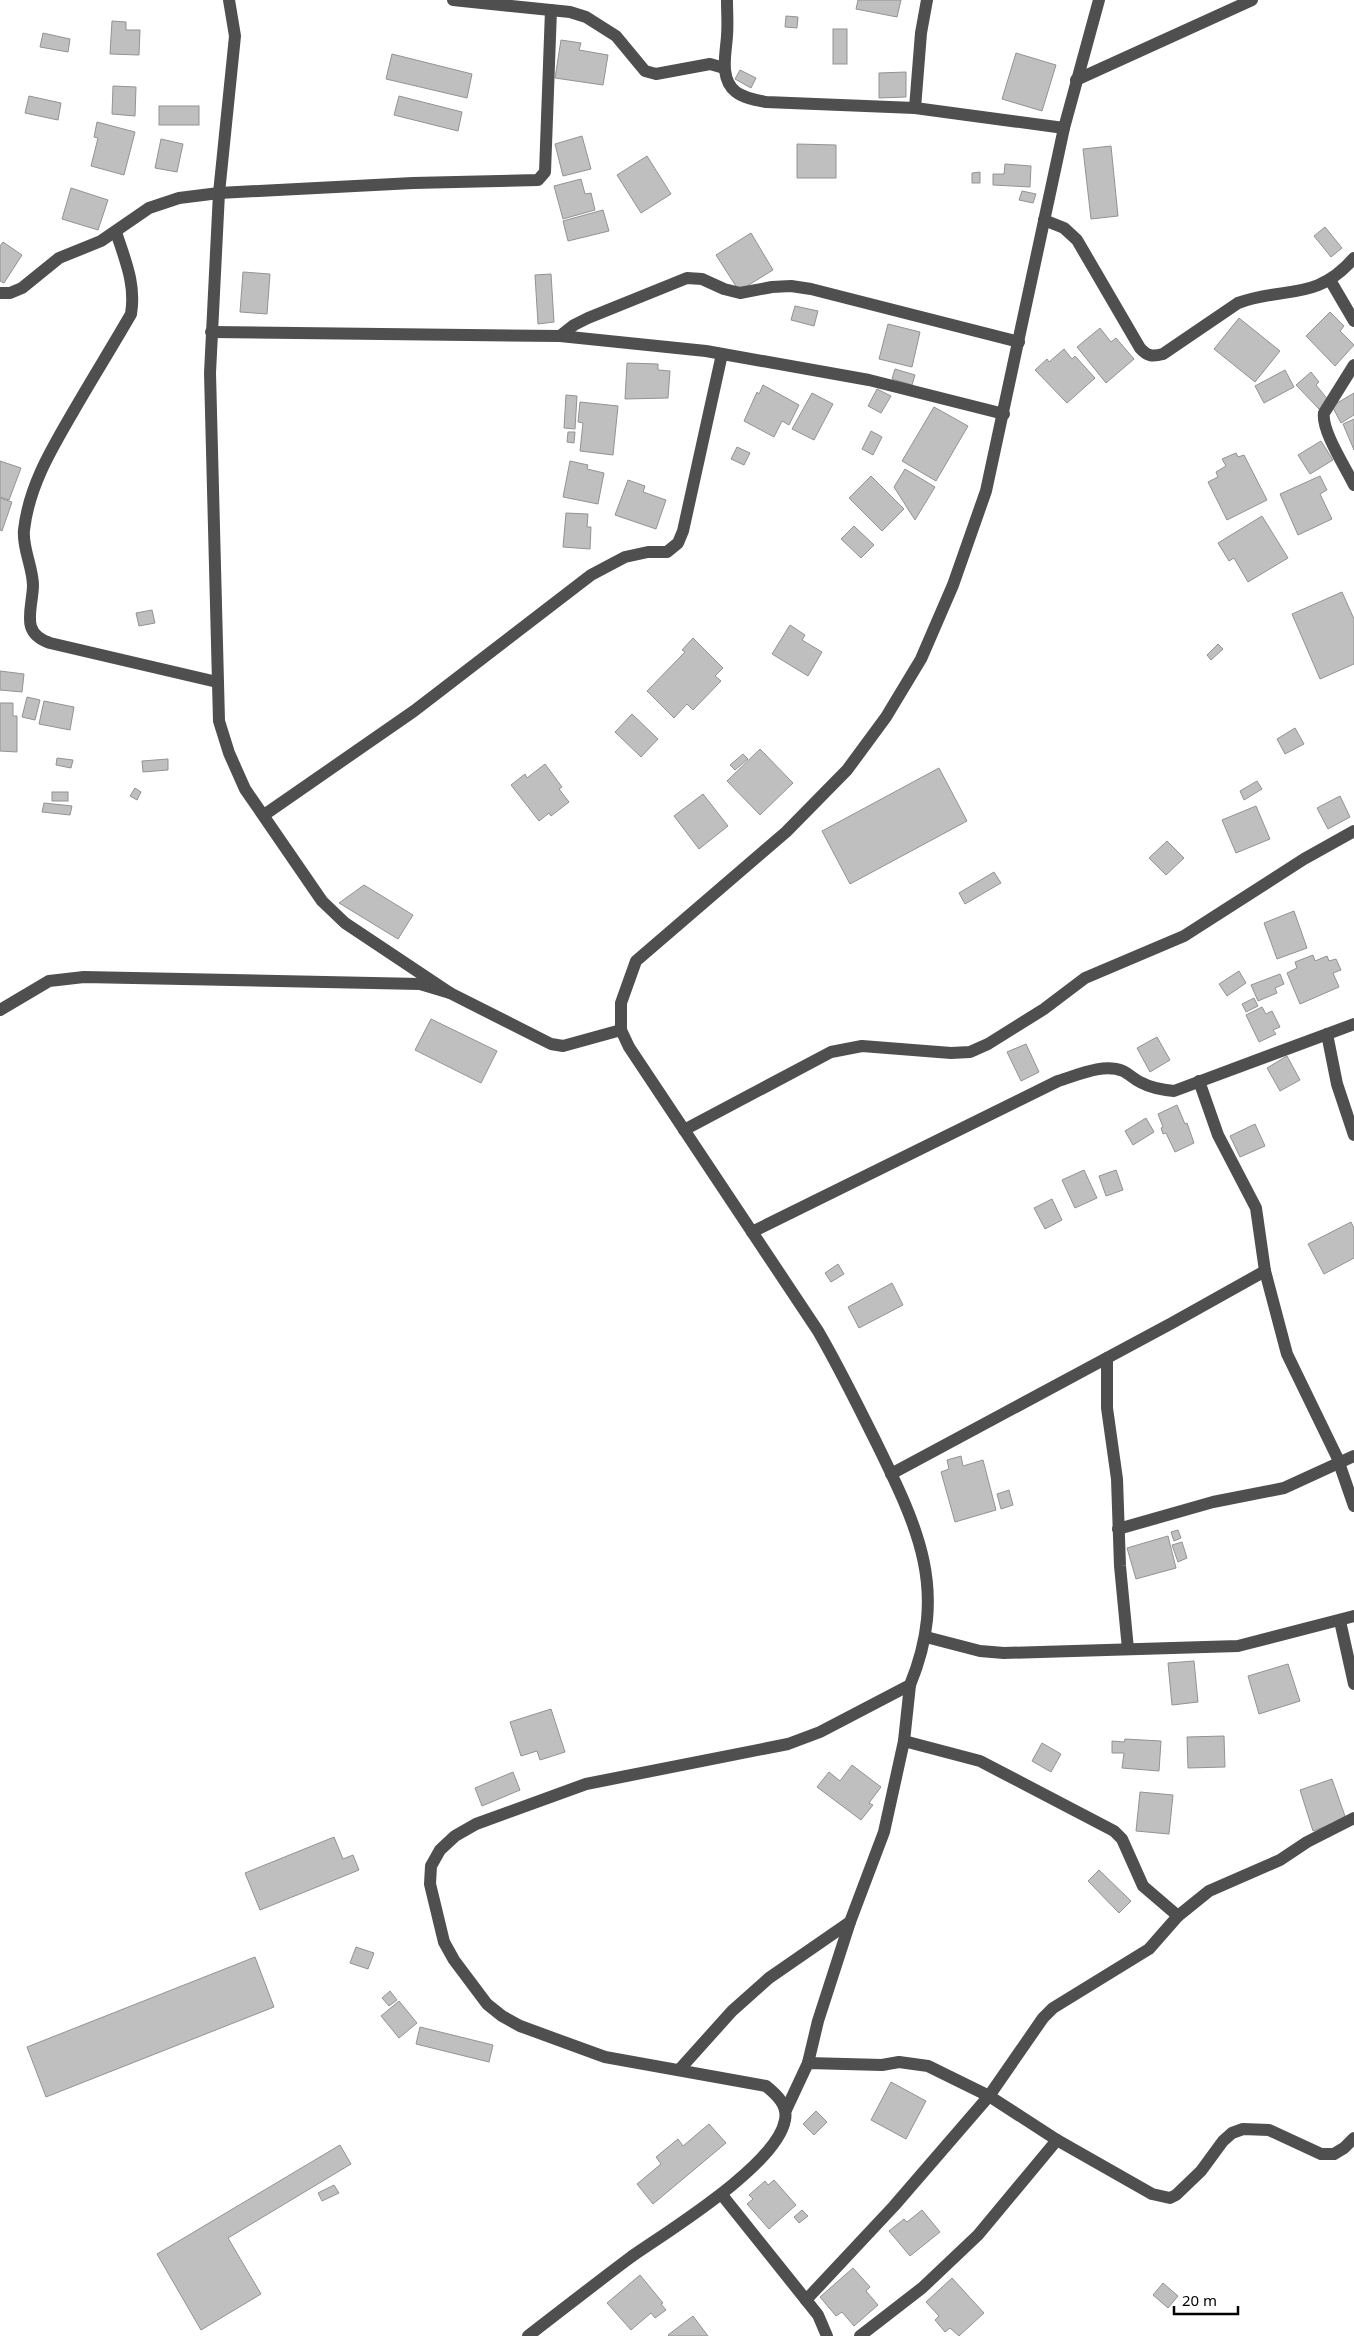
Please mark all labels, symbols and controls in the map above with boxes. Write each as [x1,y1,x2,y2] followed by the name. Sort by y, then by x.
[1174,2284,1238,2316] scale bar
[1182,2290,1217,2310] text: 20 m

